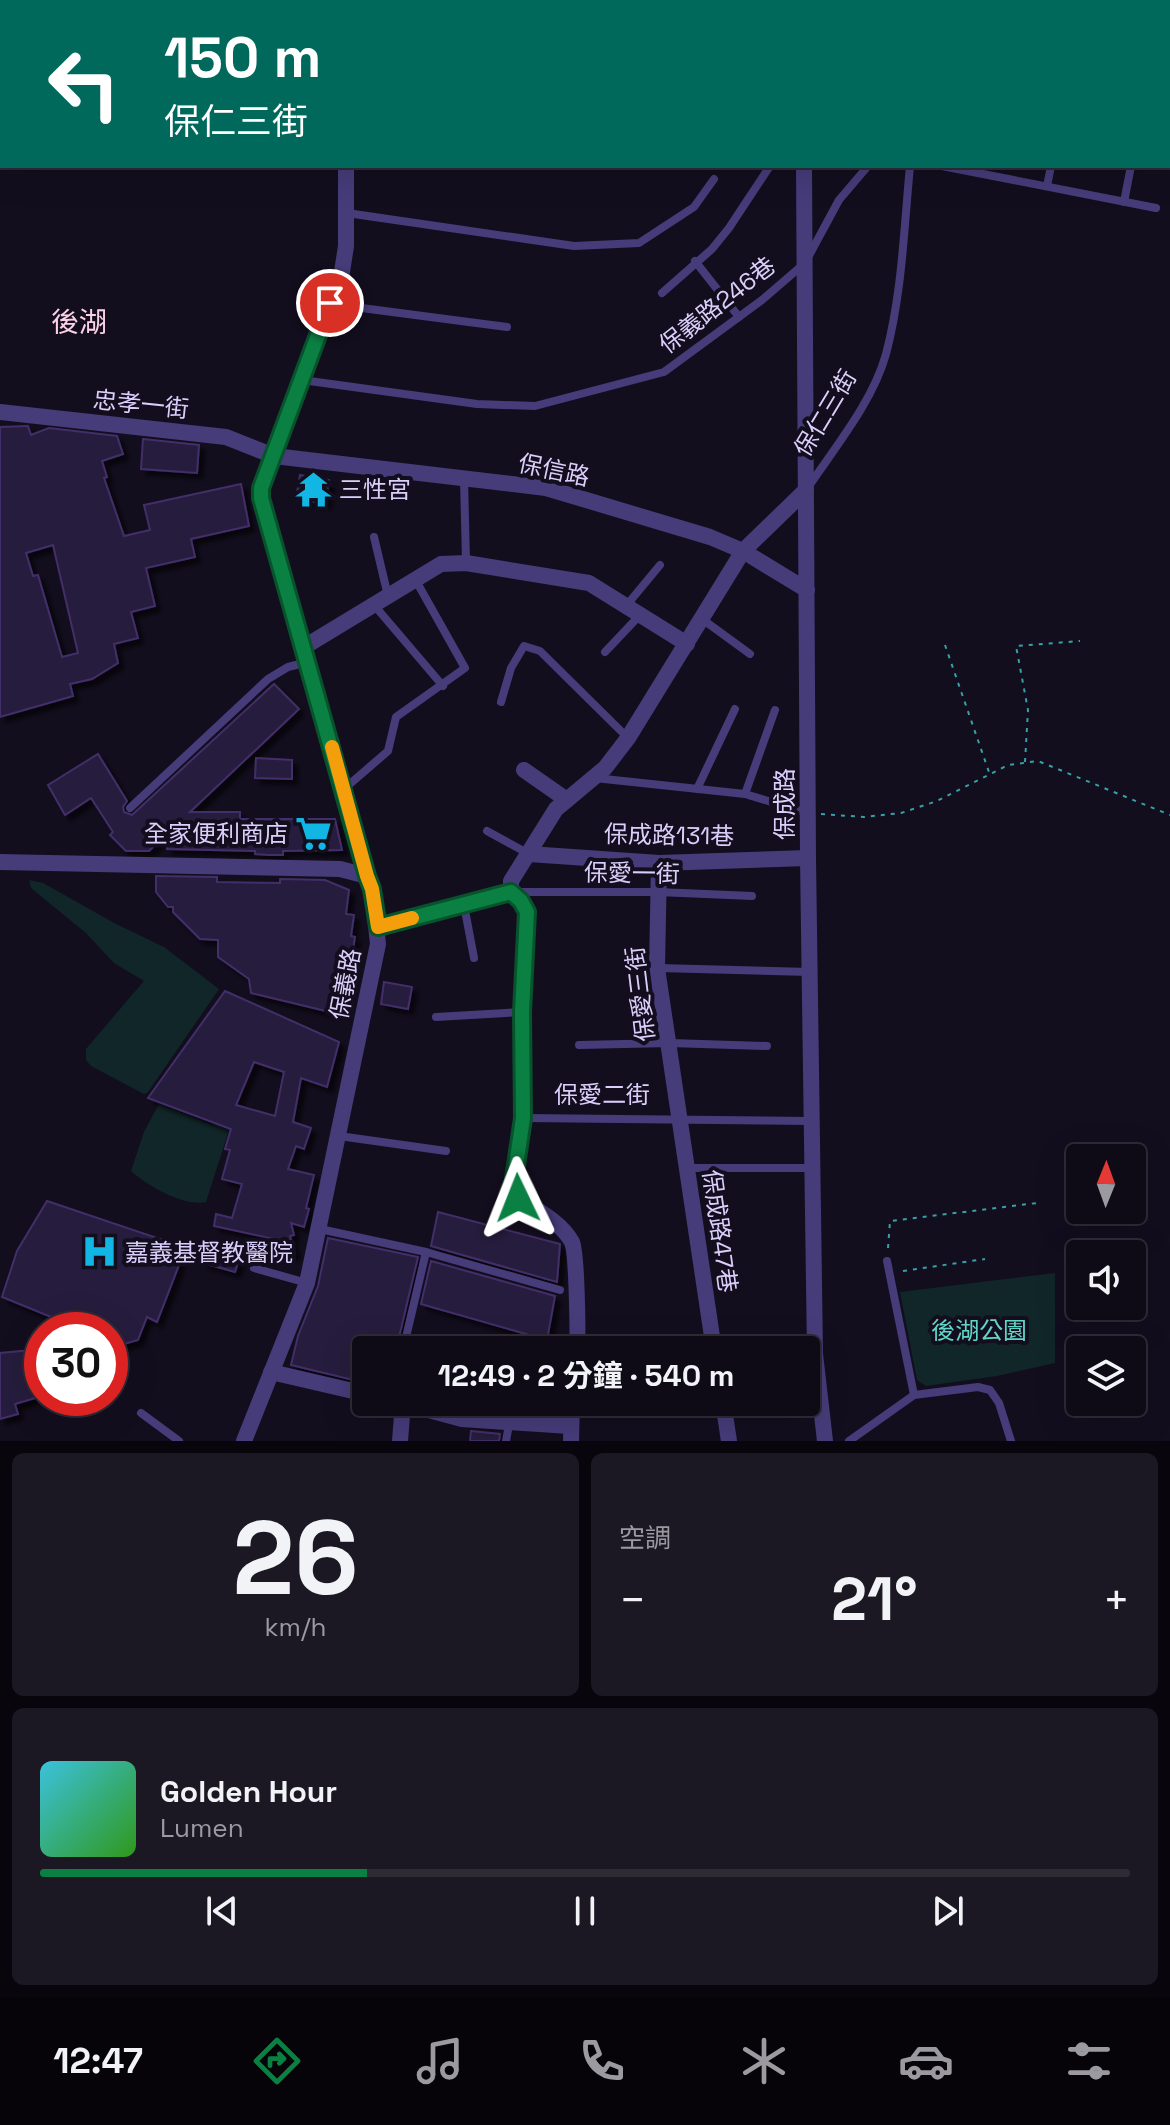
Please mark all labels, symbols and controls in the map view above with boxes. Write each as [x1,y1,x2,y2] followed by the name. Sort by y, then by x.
[164,22,321,93] text: 150 m
[32,32,136,136] icon: left
[164,99,308,145] text: 保仁三街
[653,250,781,360] street label: 保義路246巷
[296,269,364,337] pin
[308,281,352,325] icon: arrive
[51,304,107,340] district label: 後湖
[787,364,863,462] street label: 保仁三街
[92,384,190,424] street label: 忠孝一街
[516,447,592,493] street label: 保信路
[294,470,332,508] temple icon: 三性宮
[339,474,411,505] place label: 三性宮
[769,768,800,840] street label: 保成路
[295,814,333,852] supermarket icon: 全家便利商店
[144,818,288,849] place label: 全家便利商店
[604,818,734,852] street label: 保成路131巷
[584,857,680,889] street label: 保愛一街
[619,944,661,1044] street label: 保愛三街
[323,946,367,1022] street label: 保義路
[554,1079,650,1110] street label: 保愛二街
[1066,1144,1146,1224] north arrow
[1066,1144,1146,1416] map controls
[476,1156,560,1240] position arrow
[696,1168,744,1294] street label: 保成路47巷
[80,1233,118,1271] hospital icon: 嘉義基督教醫院
[125,1237,293,1268] place label: 嘉義基督教醫院
[1066,1240,1146,1320] button: sound
[24,1312,128,1416] speed limit sign: 30
[931,1315,1027,1346] park label: 後湖公園
[1066,1336,1146,1416] button: layers
[438,1356,734,1395] text: 12:49 · 2 分鐘 · 540 m
[232,1492,359,1624] text: 26
[619,1521,671,1555] text: 空調
[831,1561,918,1638] text: 21°
[619,1572,646,1628] text: −
[1103,1572,1130,1628] text: +
[265,1610,326,1644] text: km/h
[160,1772,337,1811] text: Golden Hour
[160,1811,244,1845] text: Lumen
[200,1889,244,1933] icon: previous
[563,1889,607,1933] icon: pause
[926,1889,970,1933] icon: next
[249,2033,305,2089] icon: directions
[412,2033,468,2089] icon: music
[574,2033,630,2089] icon: phone
[736,2033,792,2089] icon: climate
[898,2033,954,2089] icon: car
[1061,2033,1117,2089] icon: filters
[53,2038,143,2084] text: 12:47

